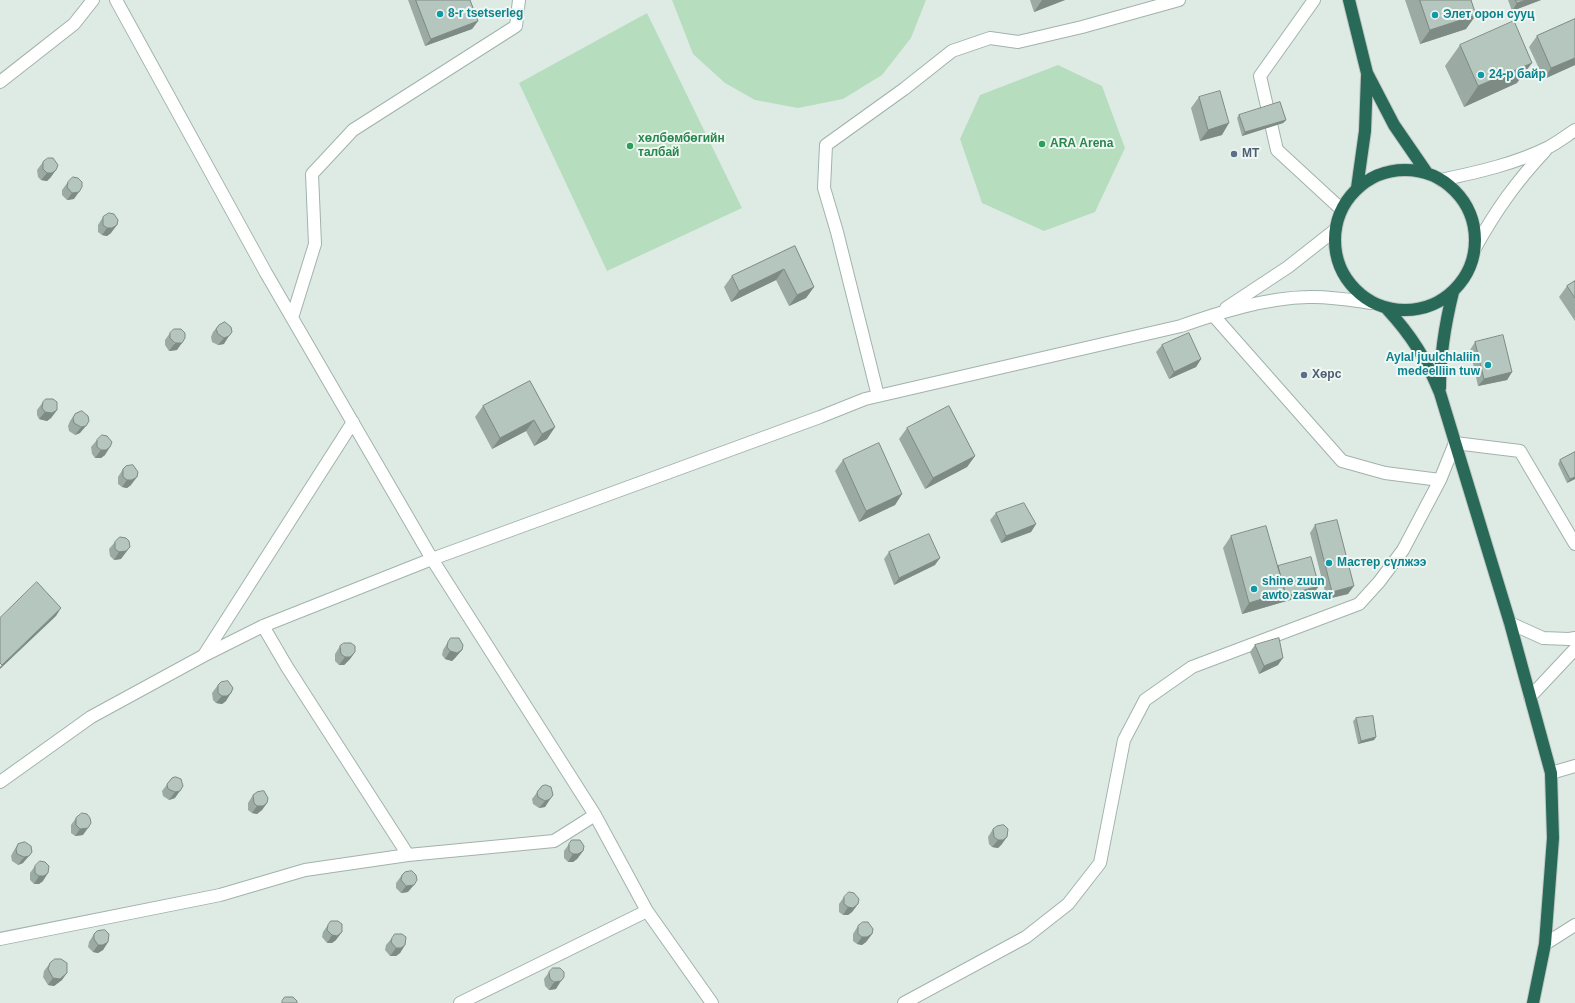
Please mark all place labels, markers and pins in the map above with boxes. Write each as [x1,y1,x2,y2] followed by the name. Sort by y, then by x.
[448,7,523,21] place label: 8-r tsetserleg
[1443,8,1534,22] place label: Элет орон сууц
[435,9,445,19] marker: 8-r tsetserleg
[1430,10,1440,20] marker: Элет орон сууц
[1489,68,1546,82] place label: 24-р байр
[1476,70,1486,80] marker: 24-р байр
[638,132,725,160] place label: хөлбөмбөгийн талбай
[1050,137,1113,151] place label: ARA Arena
[1037,139,1047,149] marker: ARA Arena
[625,141,635,151] marker: хөлбөмбөгийн талбай
[1242,147,1259,161] place label: MT
[1229,149,1239,159] marker: MT
[1386,351,1480,379] place label: Aylal juulchlaliin medeelliin tuw
[1483,360,1493,370] marker: Aylal juulchlaliin medeelliin tuw
[1312,368,1341,382] place label: Хөрс
[1299,370,1309,380] marker: Хөрс
[1337,556,1426,570] place label: Мастер сүлжээ
[1324,558,1334,568] marker: Мастер сүлжээ
[1262,575,1333,603] place label: shine zuun awto zaswar
[1249,584,1259,594] marker: shine zuun awto zaswar

